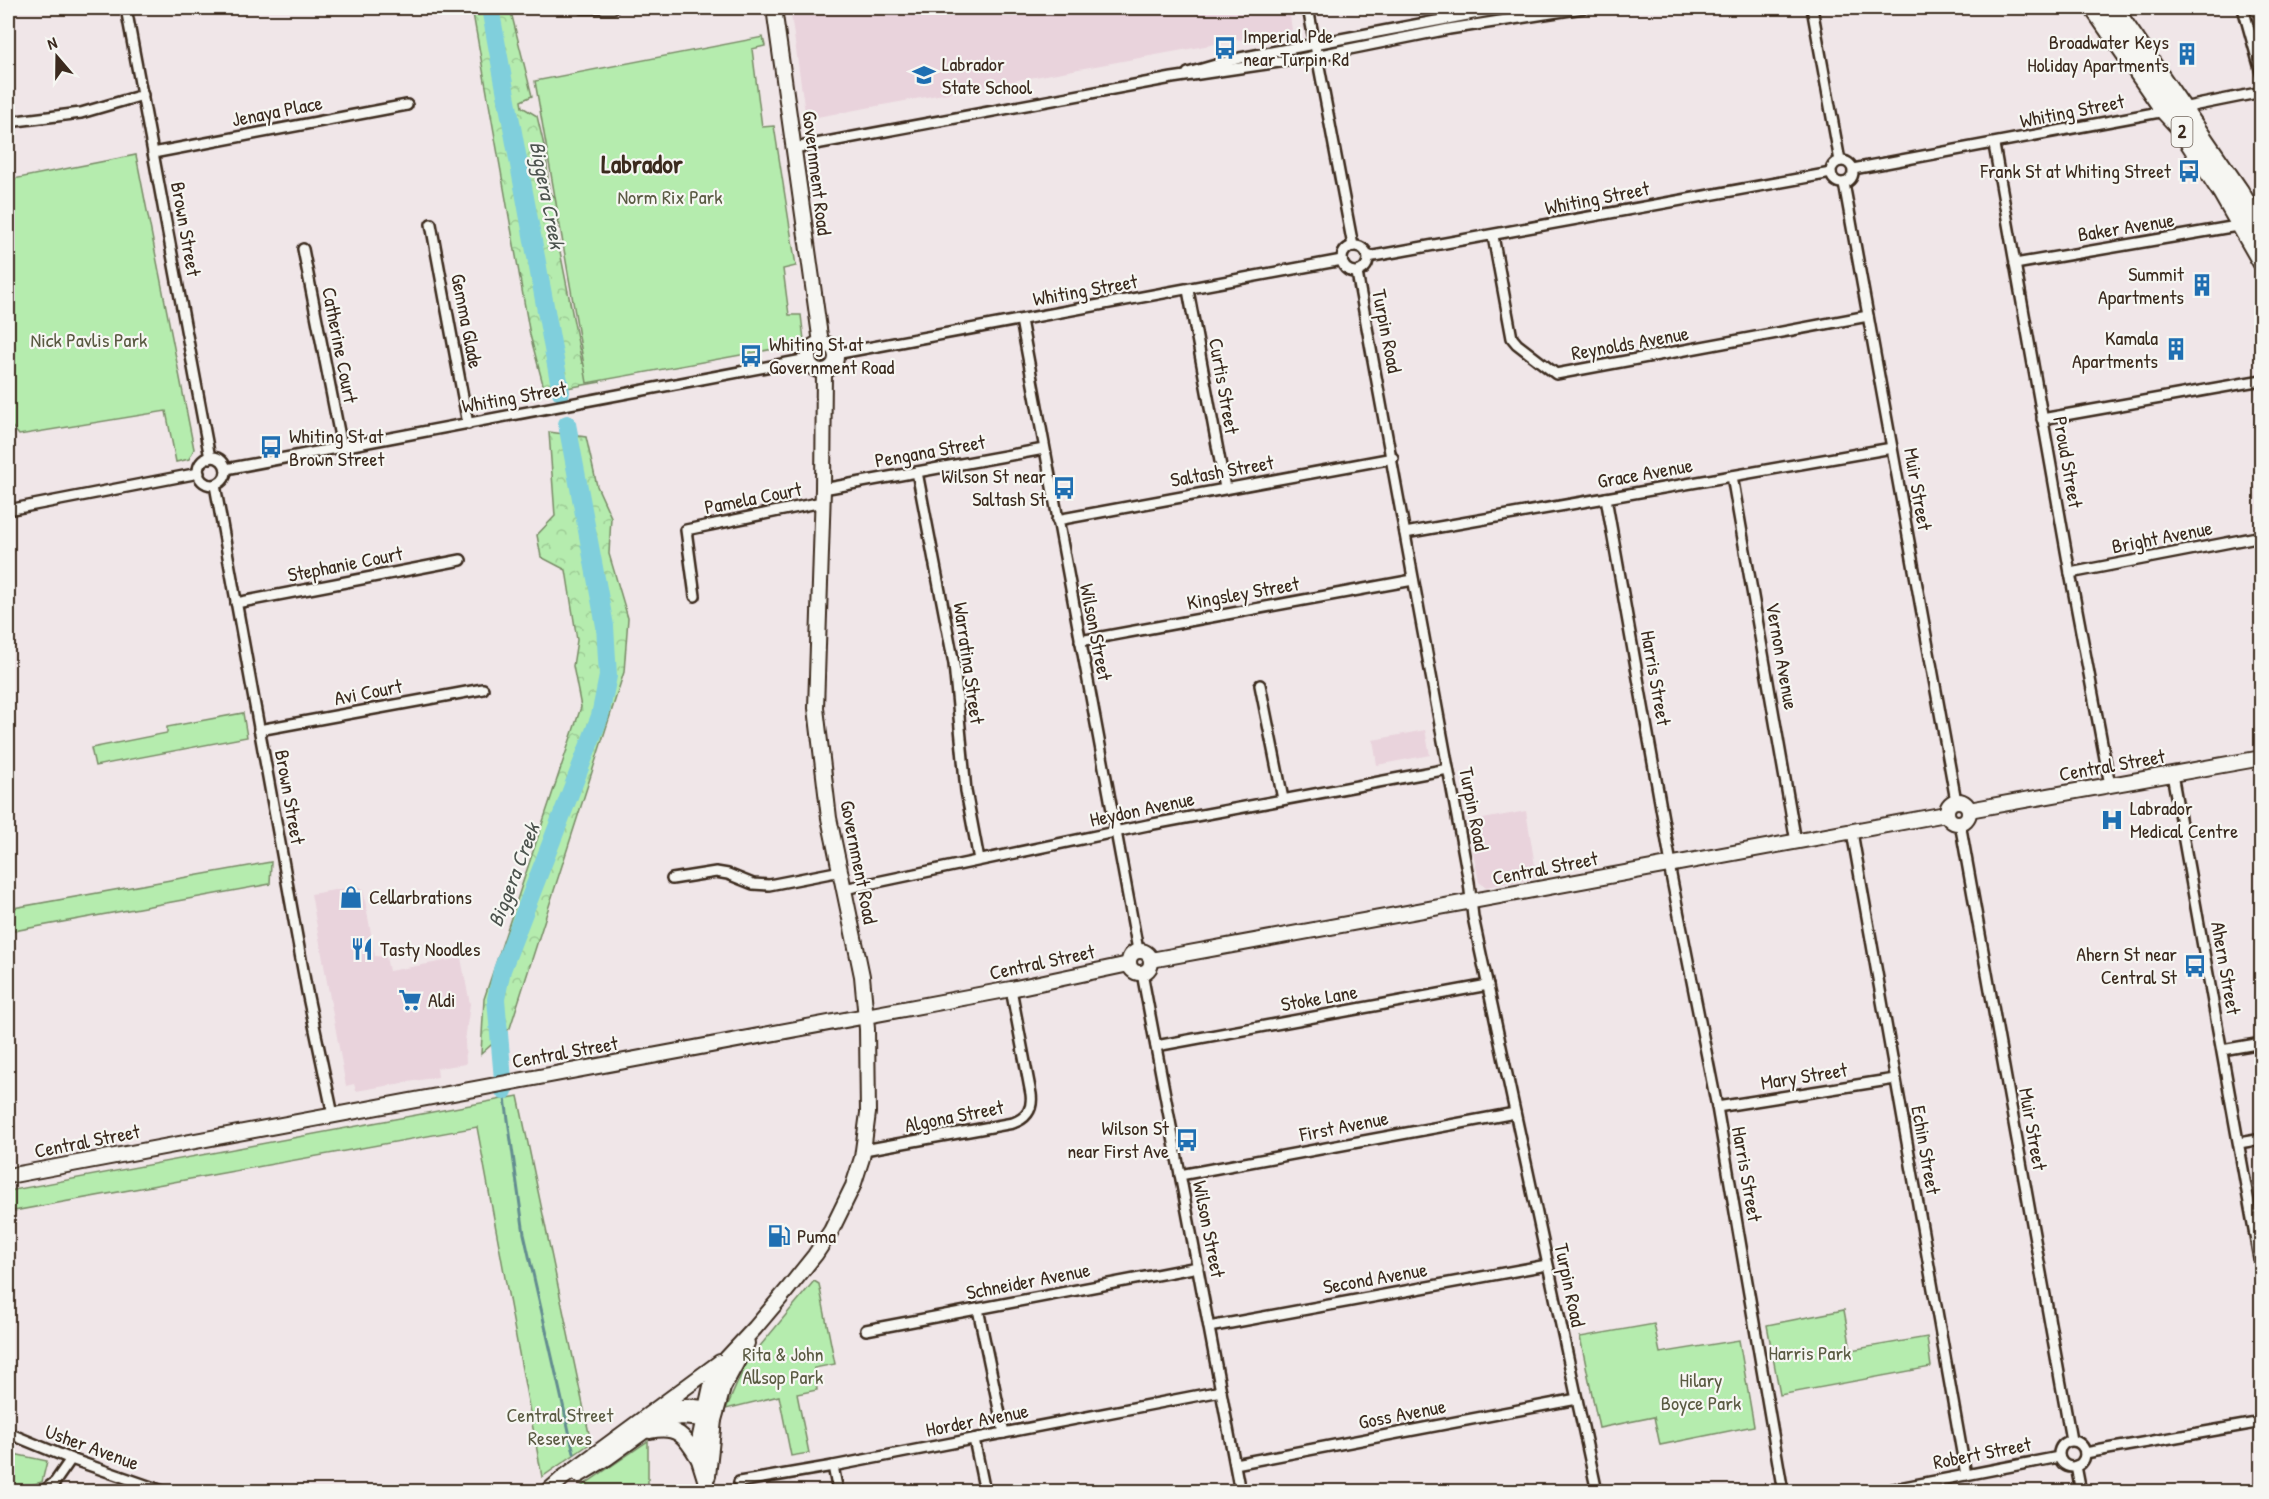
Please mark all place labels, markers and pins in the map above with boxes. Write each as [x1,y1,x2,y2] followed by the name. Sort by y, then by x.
[1243,22,1349,72] place label: Imperial Pde near Turpin Rd
[2027,28,2169,78] place label: Broadwater Keys Holiday Apartments
[1212,35,1238,61] bus stop icon: Imperial Pde near Turpin Rd
[2174,41,2200,67] building icon: Broadwater Keys Holiday Apartments
[942,50,1033,100] place label: Labrador State School
[911,62,937,88] school or university icon: Labrador State School
[1979,157,2172,184] place label: Frank St at Whiting Street
[2176,158,2202,184] bus stop icon: Frank St at Whiting Street
[2098,260,2185,310] place label: Summit Apartments
[2189,272,2215,298] building icon: Summit Apartments
[2072,324,2158,374] place label: Kamala Apartments
[769,330,894,380] place label: Whiting St at Government Road
[2163,336,2189,362] building icon: Kamala Apartments
[738,343,764,369] bus stop icon: Whiting St at Government Road
[289,422,385,472] place label: Whiting St at Brown Street
[258,434,284,460] bus stop icon: Whiting St at Brown Street
[941,462,1047,512] place label: Wilson St near Saltash St
[1051,475,1077,501] bus stop icon: Wilson St near Saltash St
[2130,794,2238,844] place label: Labrador Medical Centre
[2099,807,2125,833] hospital icon: Labrador Medical Centre
[369,883,472,910] place label: Cellarbrations
[338,884,364,910] shop icon: Cellarbrations
[380,935,481,962] place label: Tasty Noodles
[349,936,375,962] restaurant icon: Tasty Noodles
[2076,940,2178,990] place label: Ahern St near Central St
[2182,953,2208,979] bus stop icon: Ahern St near Central St
[428,986,455,1013] place label: Aldi
[397,987,423,1013] supermarket icon: Aldi
[1067,1114,1170,1164] place label: Wilson St near First Ave
[1174,1127,1200,1153] bus stop icon: Wilson St near First Ave
[797,1222,836,1249] place label: Puma
[766,1223,792,1249] fuel station icon: Puma

